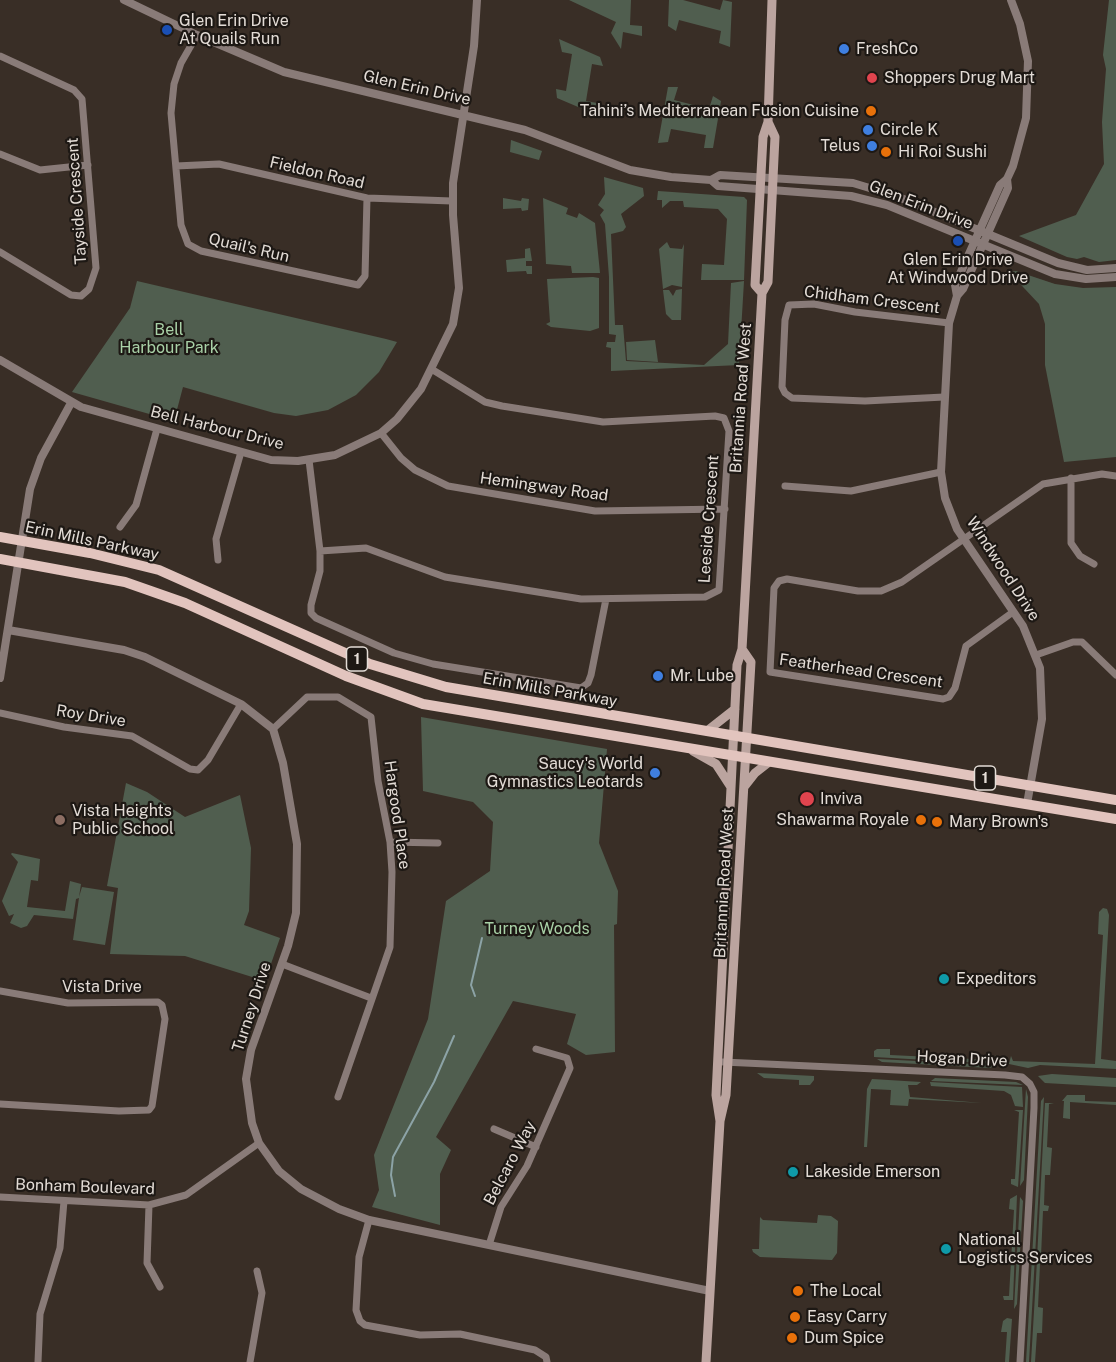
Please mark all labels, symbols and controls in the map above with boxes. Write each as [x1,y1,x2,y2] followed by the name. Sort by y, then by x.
[179,11,289,49] place label: Glen Erin Drive At Quails Run
[160,23,174,37] marker: Glen Erin Drive At Quails Run
[856,39,918,59] place label: FreshCo
[837,42,851,56] marker: FreshCo
[361,66,473,110] street label: Glen Erin Drive
[884,68,1035,88] place label: Shoppers Drug Mart
[865,71,879,85] marker: Shoppers Drug Mart
[580,101,859,121] place label: Tahini’s Mediterranean Fusion Cuisine
[864,104,878,118] marker: Tahini’s Mediterranean Fusion Cuisine
[880,120,938,140] place label: Circle K
[861,123,875,137] marker: Circle K
[821,136,860,156] place label: Telus
[63,137,91,265] street label: Tayside Crescent
[865,139,879,153] marker: Telus
[898,142,987,162] place label: Hi Roi Sushi
[879,145,893,159] marker: Hi Roi Sushi
[268,153,366,193] street label: Fieldon Road
[866,176,976,234] street label: Glen Erin Drive
[207,229,291,267] street label: Quail's Run
[951,234,965,248] marker: Glen Erin Drive At Windwood Drive
[888,250,1028,288] place label: Glen Erin Drive At Windwood Drive
[803,282,941,318] street label: Chidham Crescent
[119,320,219,358] park label: Bell Harbour Park
[726,322,756,474] street label: Britannia Road West
[148,402,286,454] street label: Bell Harbour Drive
[695,454,723,584] street label: Leeside Crescent
[479,468,609,506] street label: Hemingway Road
[962,513,1044,625] street label: Windwood Drive
[23,517,161,565] street label: Erin Mills Parkway
[346,647,368,671] road number: 1
[778,650,944,692] street label: Featherhead Crescent
[670,666,734,686] place label: Mr. Lube
[481,669,619,711] street label: Erin Mills Parkway
[651,669,665,683] marker: Mr. Lube
[55,701,127,731] street label: Roy Drive
[487,754,643,792] place label: Saucy's World Gymnastics Leotards
[380,759,414,871] street label: Hargood Place
[648,766,662,780] marker: Saucy's World Gymnastics Leotards
[974,766,996,790] road number: 1
[820,789,862,809] place label: Inviva
[798,790,816,808] marker: Inviva
[72,801,174,839] place label: Vista Heights Public School
[710,807,738,959] street label: Britannia Road West
[776,810,909,830] place label: Shawarma Royale
[949,812,1048,832] place label: Mary Brown's
[53,813,67,827] marker: Vista Heights Public School
[914,813,928,827] marker: Shawarma Royale
[930,815,944,829] marker: Mary Brown's
[484,919,590,939] park label: Turney Woods
[228,960,276,1054] street label: Turney Drive
[956,969,1036,989] place label: Expeditors
[937,972,951,986] marker: Expeditors
[62,977,142,997] street label: Vista Drive
[916,1047,1008,1071] street label: Hogan Drive
[480,1118,540,1208] street label: Belcaro Way
[805,1162,940,1182] place label: Lakeside Emerson
[786,1165,800,1179] marker: Lakeside Emerson
[15,1175,155,1199] street label: Bonham Boulevard
[958,1230,1093,1268] place label: National Logistics Services
[939,1242,953,1256] marker: National Logistics Services
[810,1281,882,1301] place label: The Local
[791,1284,805,1298] marker: The Local
[807,1307,887,1327] place label: Easy Carry
[788,1310,802,1324] marker: Easy Carry
[804,1328,884,1348] place label: Dum Spice
[785,1331,799,1345] marker: Dum Spice

